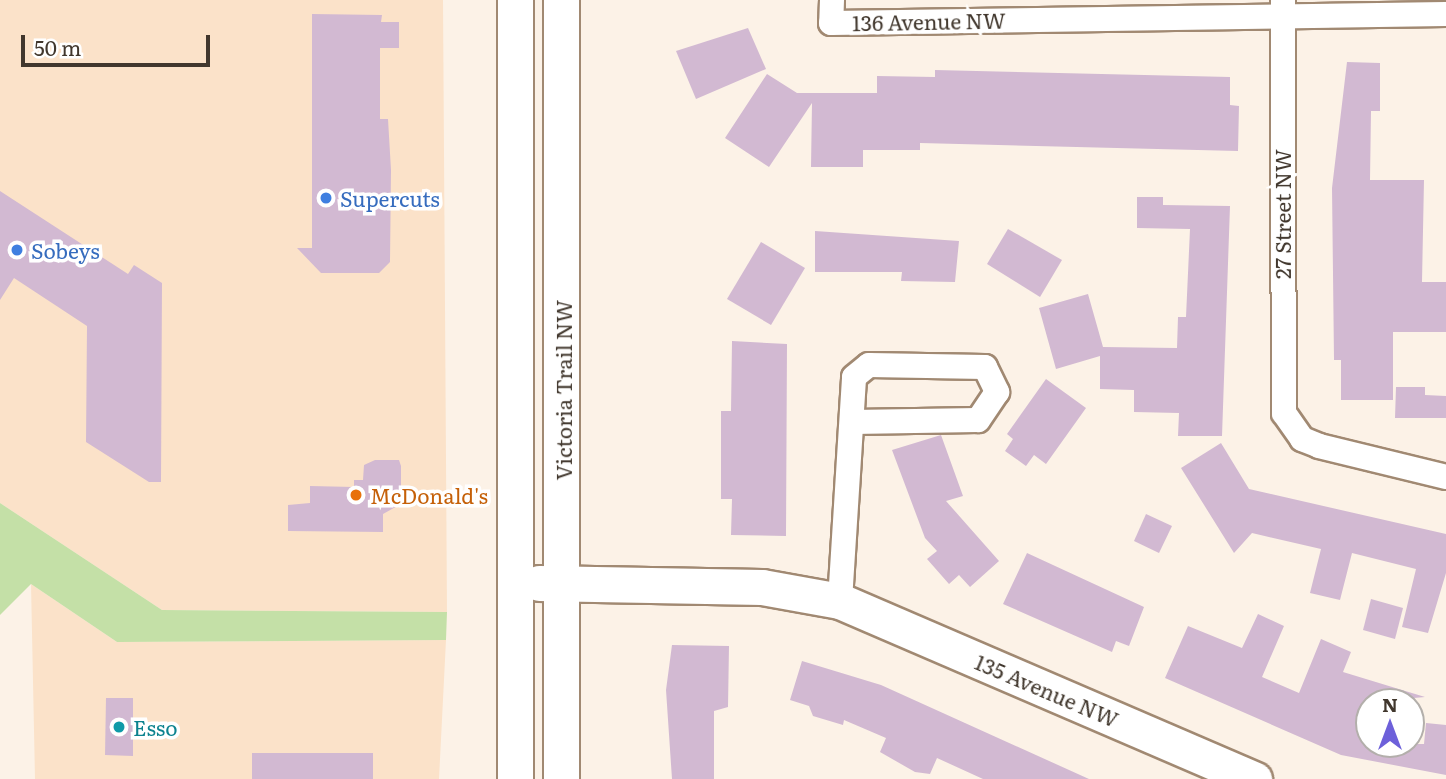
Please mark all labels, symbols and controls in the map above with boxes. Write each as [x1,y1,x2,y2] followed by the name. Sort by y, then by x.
[852,7,1006,35] street label: 136 Avenue NW
[24,21,214,65] scale bar
[34,31,81,62] text: 50 m
[1269,149,1295,279] street label: 27 Street NW
[340,185,440,211] place label: Supercuts
[318,190,334,206] marker: Supercuts
[31,237,100,263] place label: Sobeys
[9,242,25,258] marker: Sobeys
[550,300,576,480] street label: Victoria Trail NW
[370,482,488,508] place label: McDonald's
[348,487,364,503] marker: McDonald's
[972,648,1122,732] street label: 135 Avenue NW
[1355,688,1425,758] north arrow
[1382,690,1398,718] text: N
[133,714,178,740] place label: Esso
[111,719,127,735] marker: Esso

